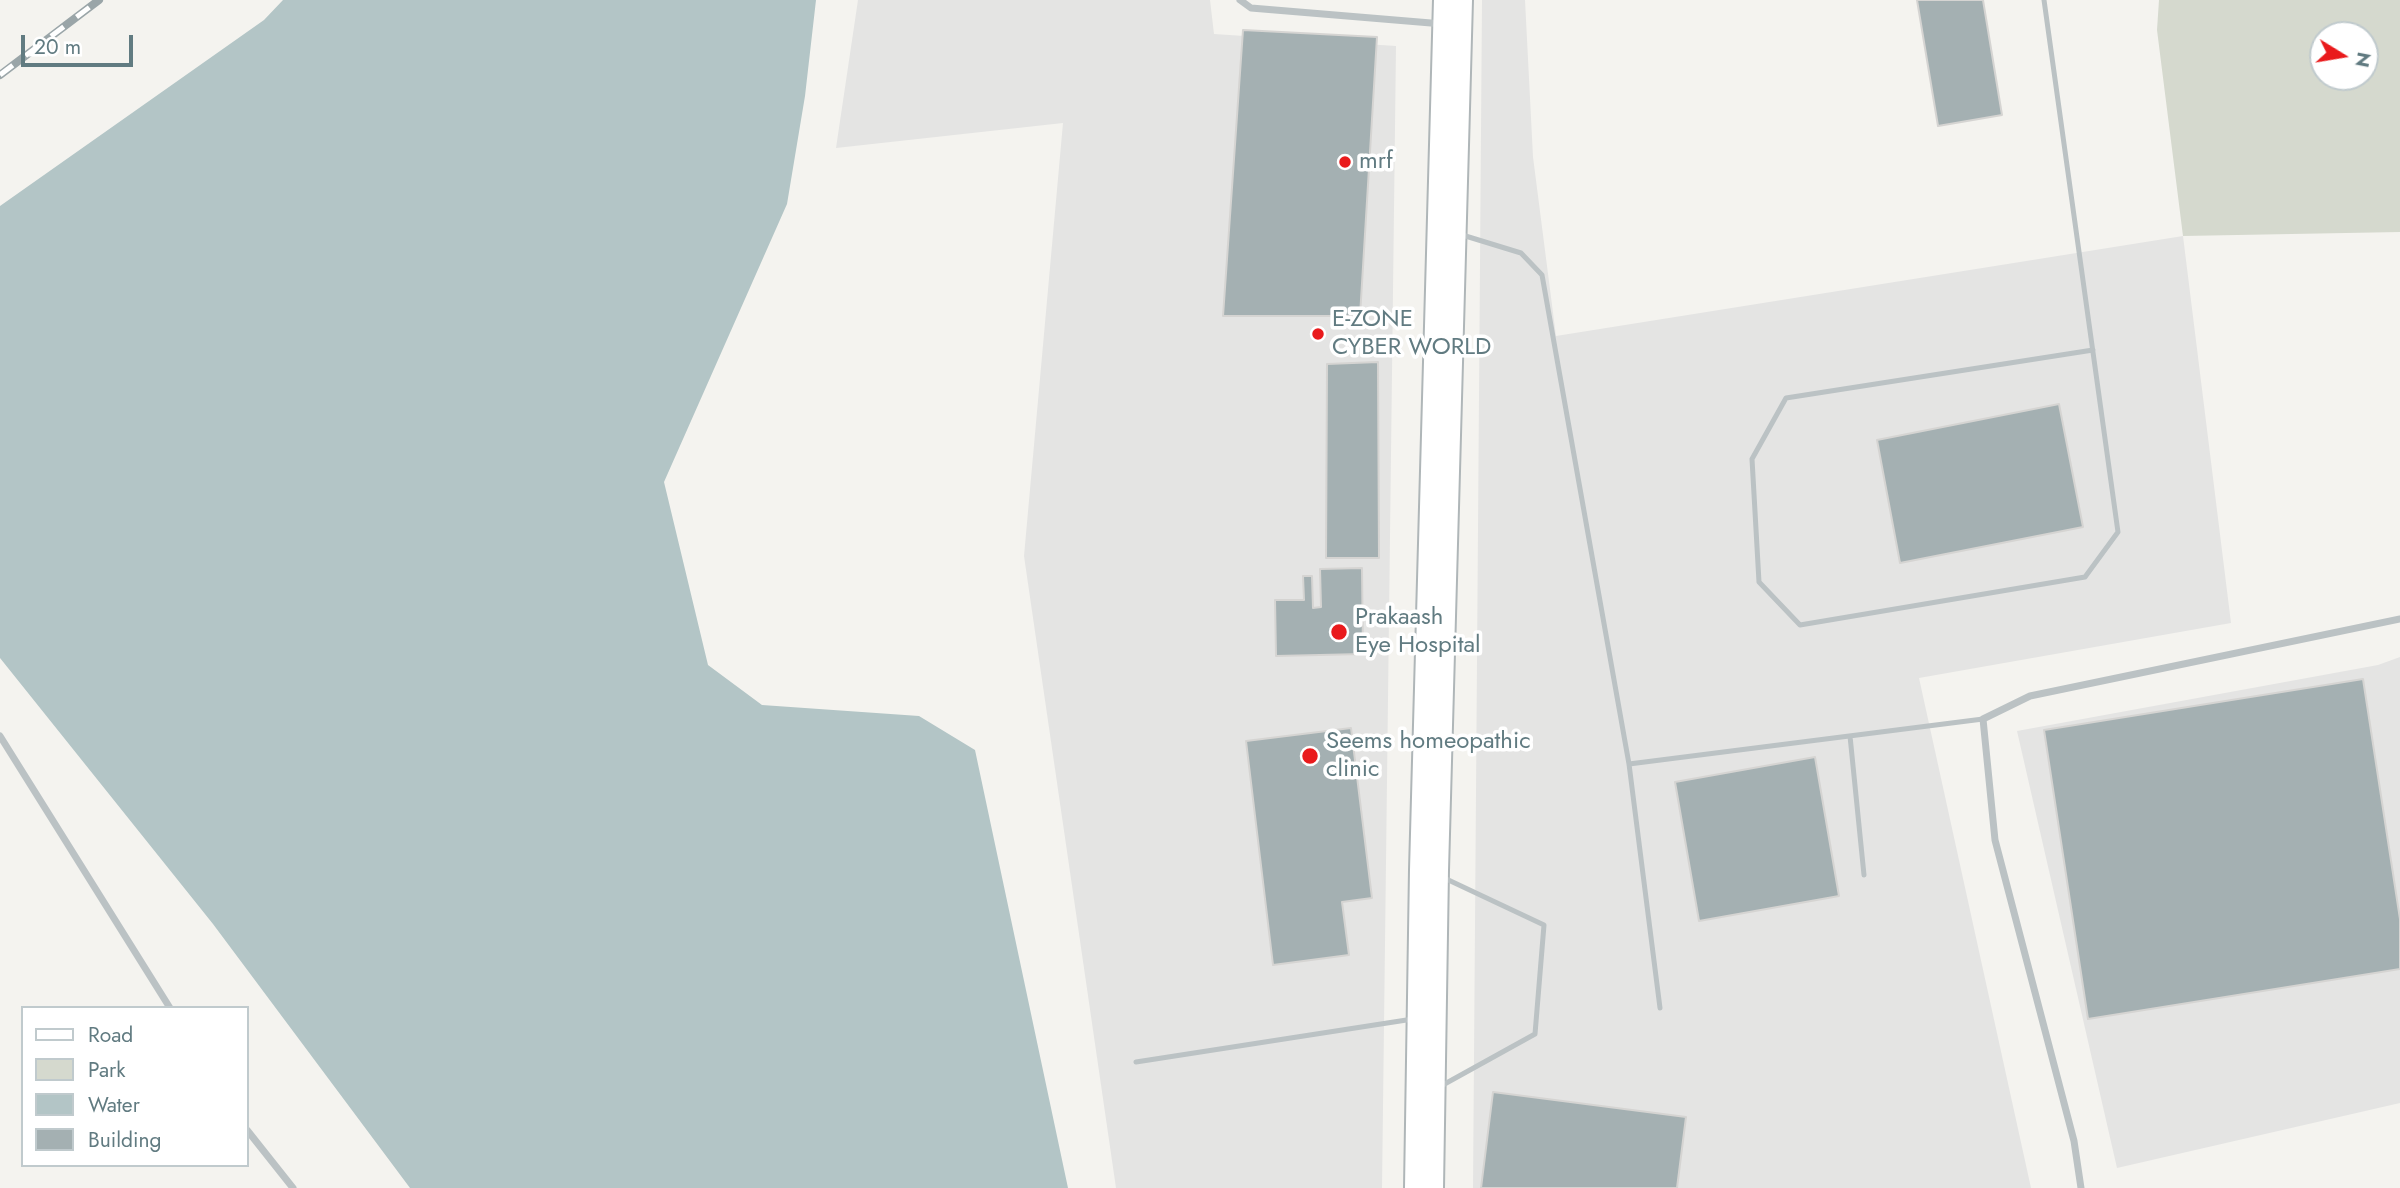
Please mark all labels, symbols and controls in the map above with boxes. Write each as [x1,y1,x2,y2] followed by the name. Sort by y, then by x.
[24,21,136,65] scale bar
[2309,21,2379,91] north arrow
[34,32,81,62] text: 20 m
[2348,50,2378,70] text: N
[1359,148,1393,176] place label: mrf
[1337,154,1353,170] marker: mrf
[1332,306,1491,362] place label: E-ZONE CYBER WORLD
[1310,326,1326,342] marker: E-ZONE CYBER WORLD
[1355,604,1481,660] place label: Prakaash Eye Hospital
[1329,622,1349,642] marker: Prakaash Eye Hospital
[1326,728,1531,784] place label: Seems homeopathic clinic
[1300,746,1320,766] marker: Seems homeopathic clinic
[21,1006,248,1167] legend
[88,1020,133,1050] text: Road
[88,1055,125,1085] text: Park
[88,1090,140,1120] text: Water
[88,1125,161,1155] text: Building

